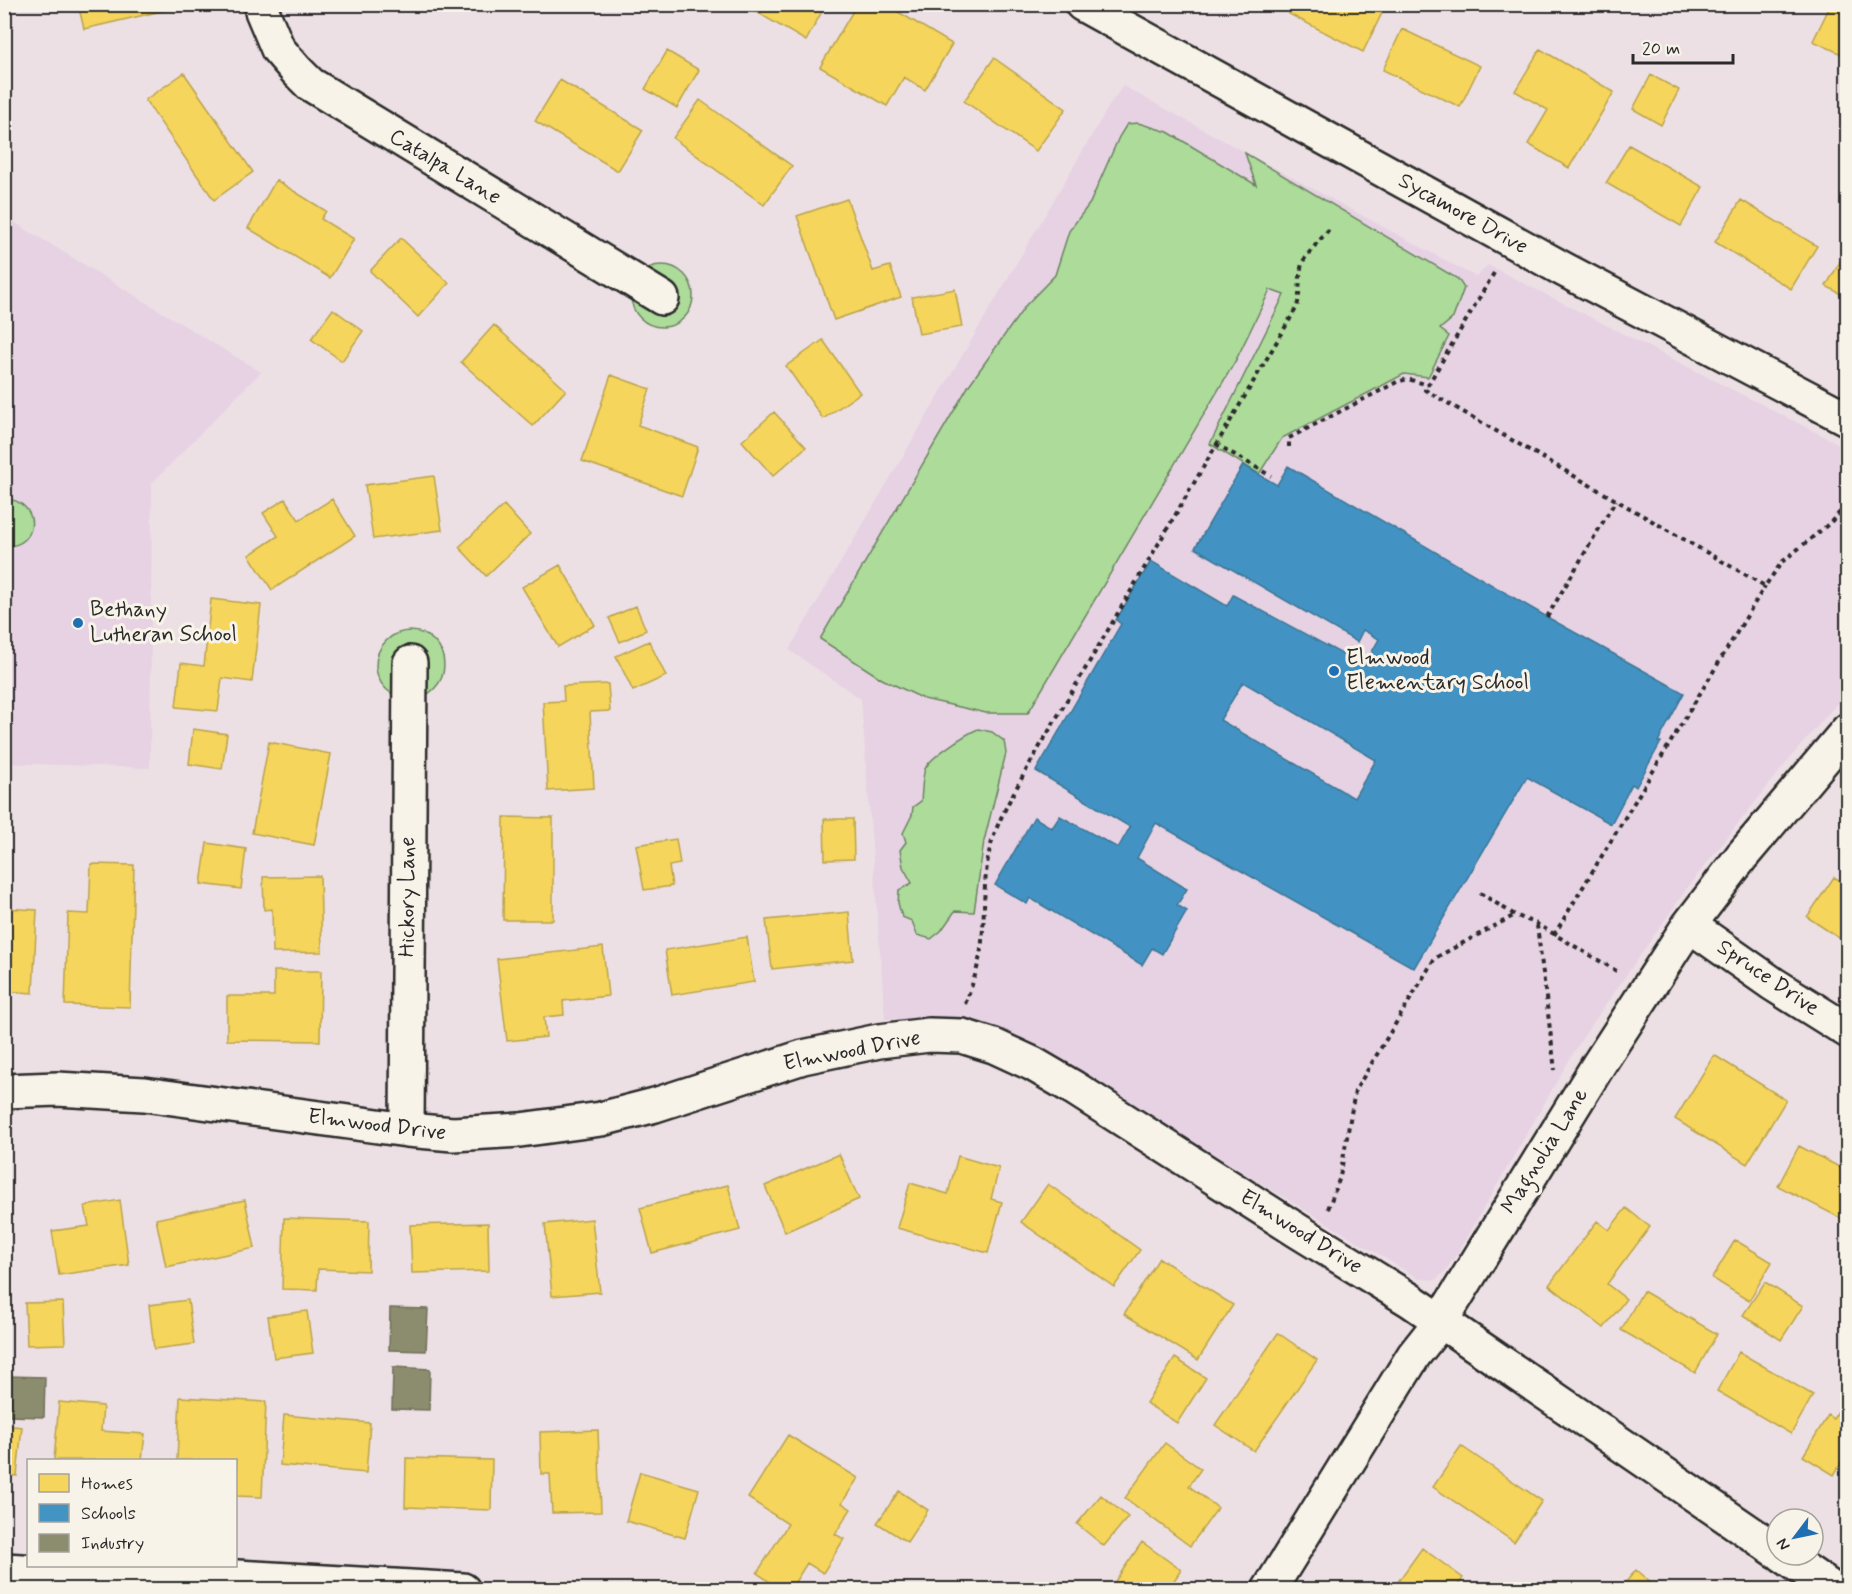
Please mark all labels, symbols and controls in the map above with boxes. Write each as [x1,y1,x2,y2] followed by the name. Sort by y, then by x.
[1633,27,1734,65] scale bar
[1642,37,1680,61] text: 20 m
[384,123,506,211] street label: Catalpa Lane
[1393,167,1533,261] street label: Sycamore Drive
[90,596,237,649] place label: Bethany Lutheran School
[71,616,85,630] marker: Bethany Lutheran School
[1346,644,1529,697] place label: Elmwood Elementary School
[1327,664,1341,678] marker: Elmwood Elementary School
[394,837,422,957] street label: Hickory Lane
[1711,933,1825,1023] street label: Spruce Drive
[781,1024,923,1078] street label: Elmwood Drive
[1495,1083,1597,1221] street label: Magnolia Lane
[306,1103,448,1147] street label: Elmwood Drive
[1235,1183,1367,1281] street label: Elmwood Drive
[27,1459,237,1567] legend
[81,1472,133,1496] text: Homes
[81,1502,136,1526] text: Schools
[1765,1507,1825,1567] north arrow
[81,1532,144,1556] text: Industry
[1772,1534,1795,1554] text: N

